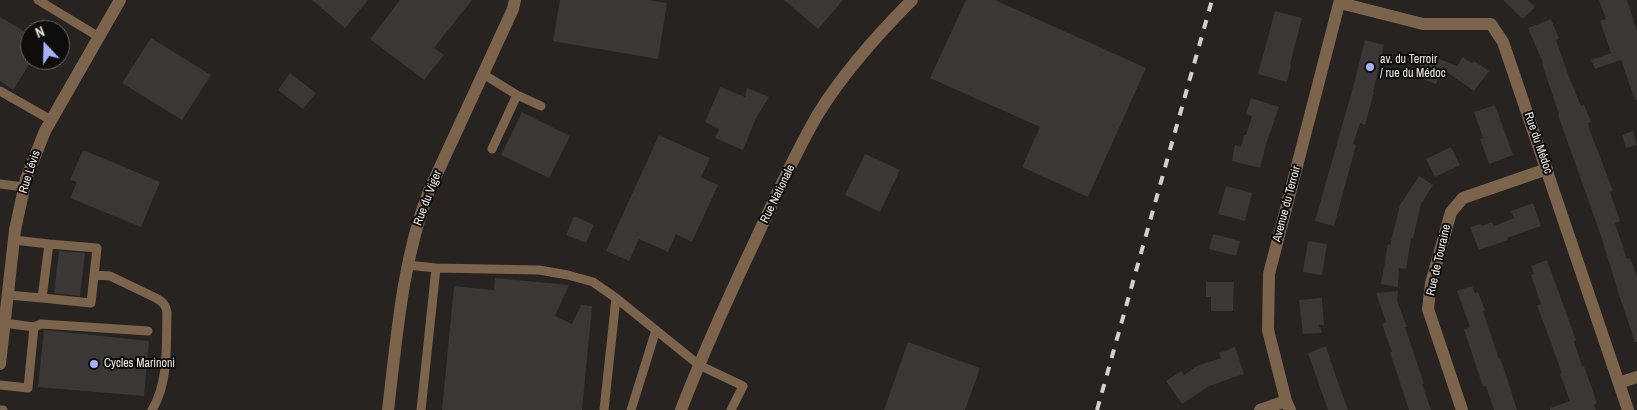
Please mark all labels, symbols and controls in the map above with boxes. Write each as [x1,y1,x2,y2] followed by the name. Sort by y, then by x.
[20,20,70,70] north arrow
[33,22,47,42] text: N
[1380,53,1446,81] place label: av. du Terroir / rue du Médoc
[1364,61,1376,73] marker: av. du Terroir / rue du Médoc
[1521,110,1555,176] street label: Rue du Médoc
[16,149,44,195] street label: Rue Lévis
[758,163,798,225] street label: Rue Nationale
[1270,164,1304,244] street label: Avenue du Terroir
[411,168,445,228] street label: Rue du Viger
[1424,223,1454,297] street label: Rue de Touraine
[104,357,175,371] place label: Cycles Marinoni
[88,358,100,370] marker: Cycles Marinoni

